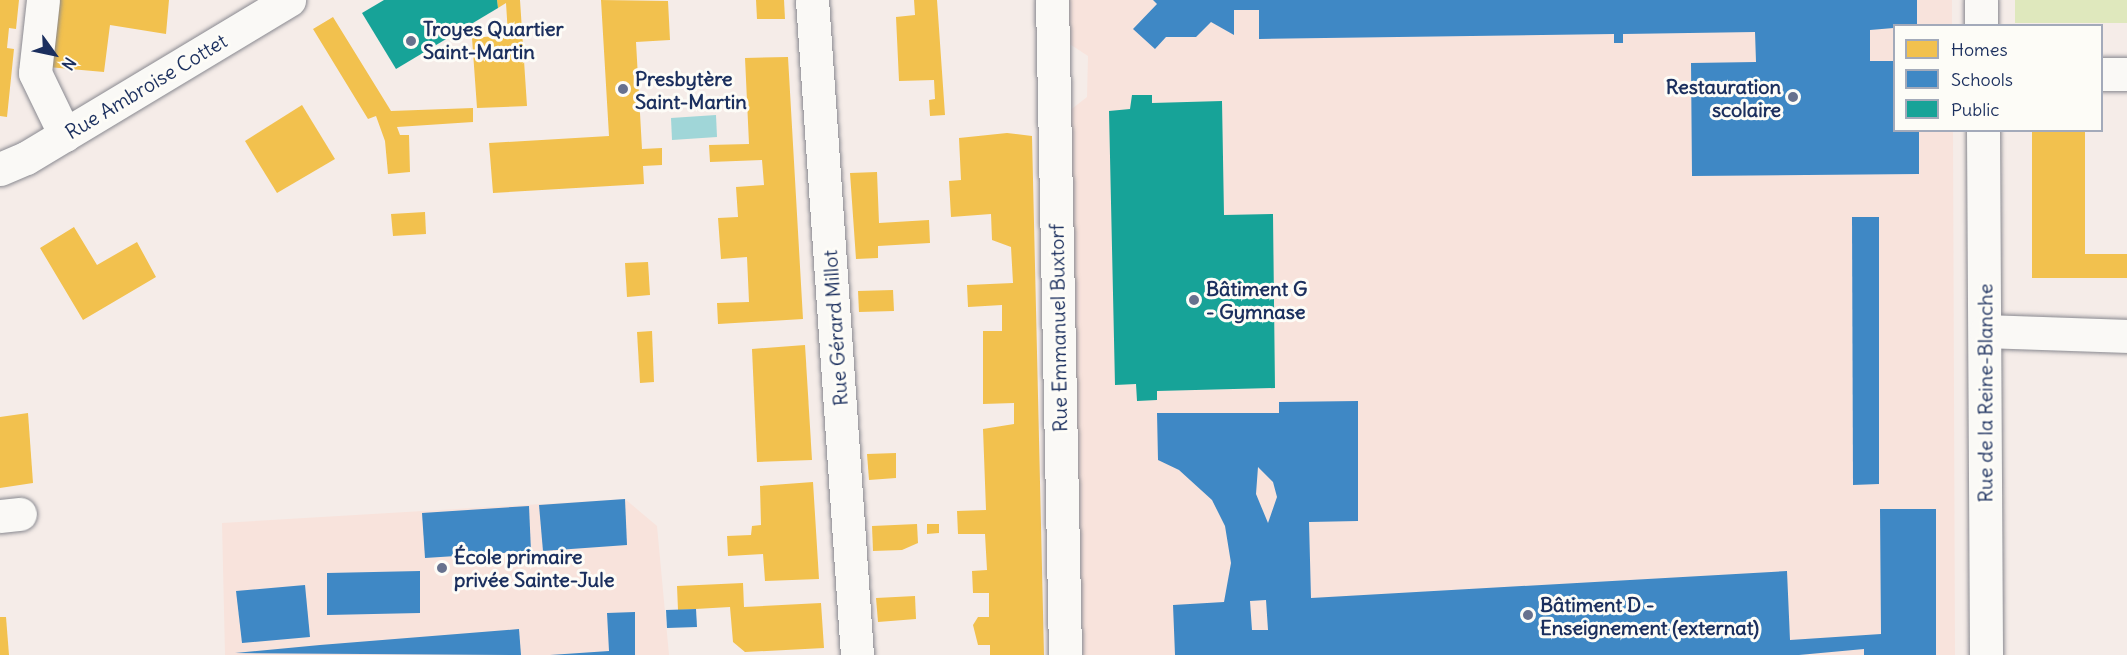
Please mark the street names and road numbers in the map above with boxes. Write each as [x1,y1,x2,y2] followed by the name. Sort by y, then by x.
[61,28,231,144] street label: Rue Ambroise Cottet
[1044,224,1072,432] street label: Rue Emmanuel Buxtorf
[818,249,852,407] street label: Rue Gérard Millot
[1973,283,1997,503] street label: Rue de la Reine-Blanche

